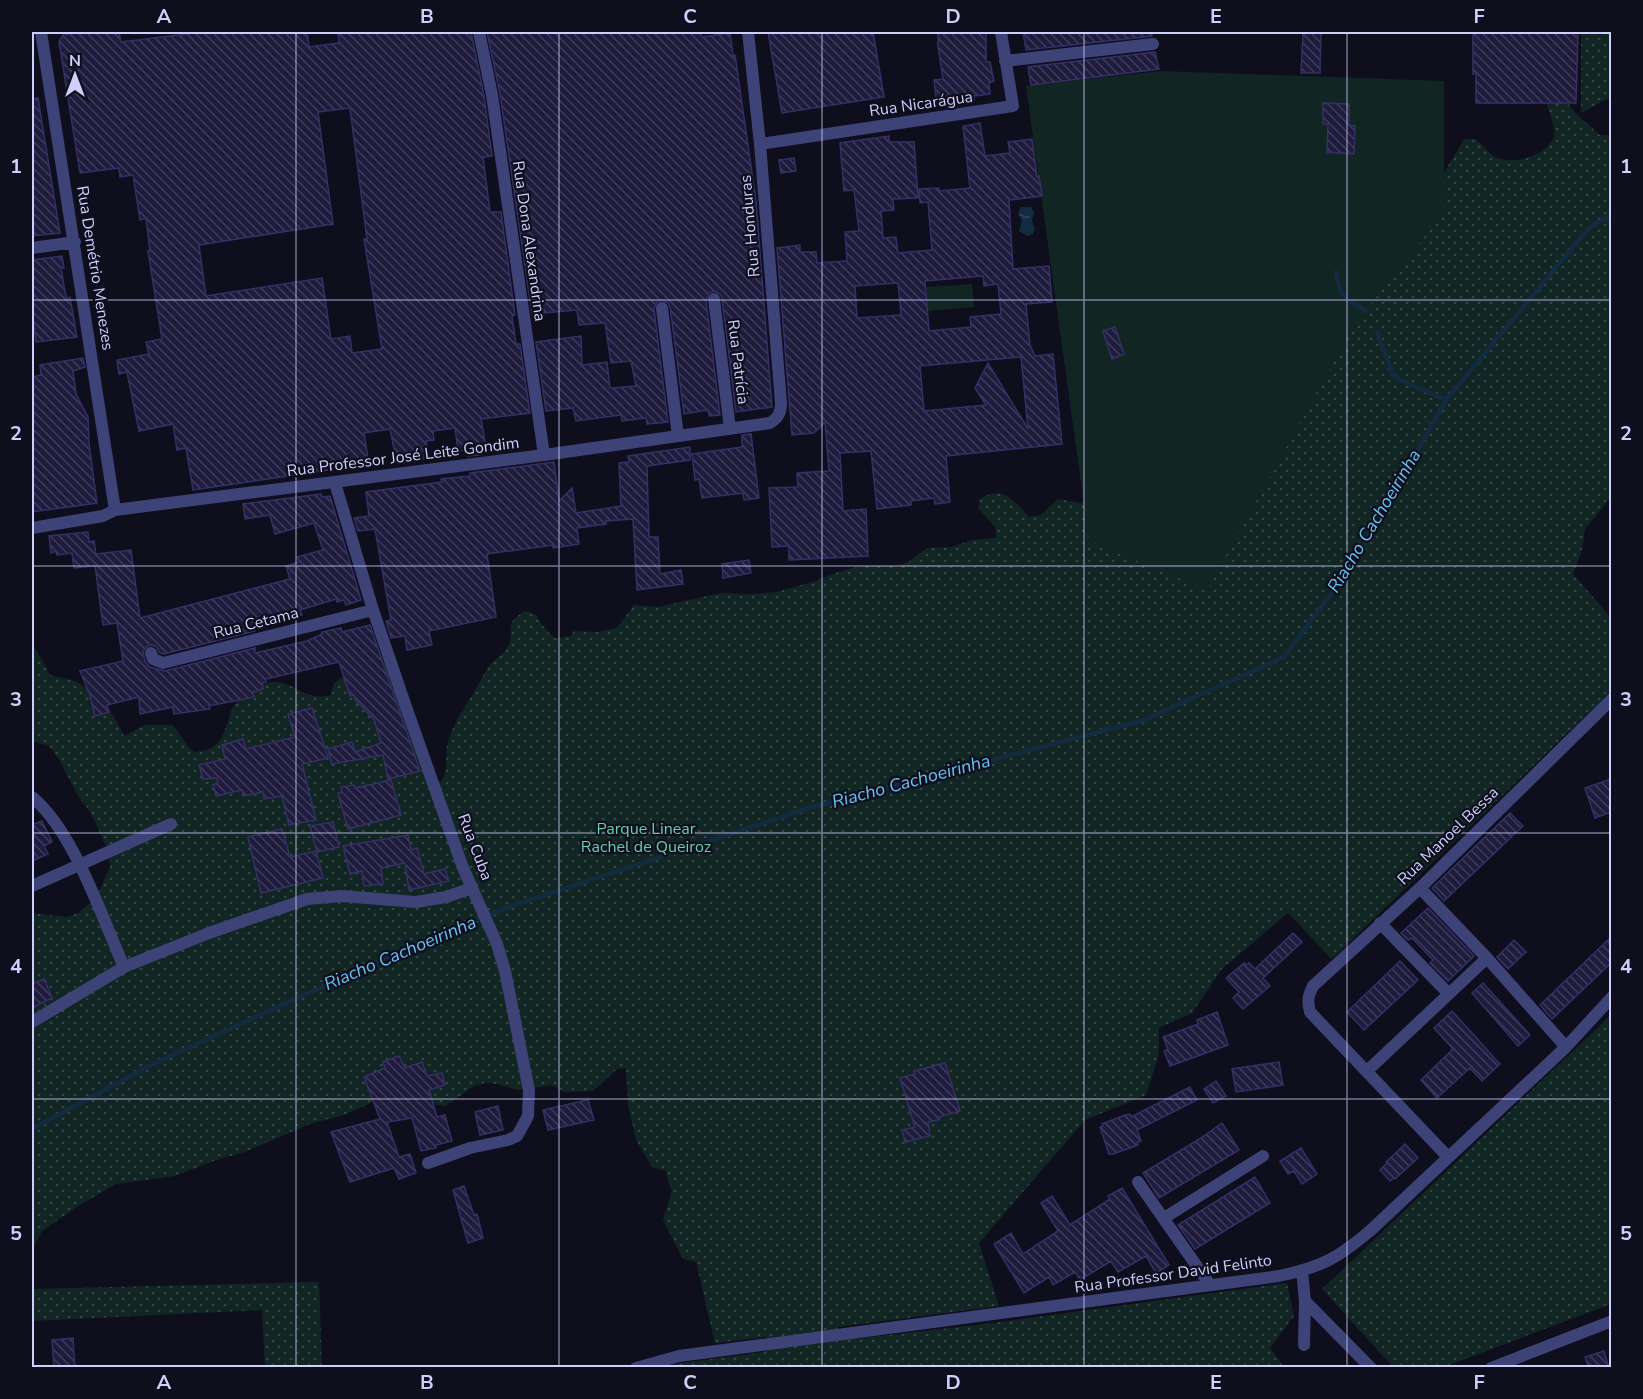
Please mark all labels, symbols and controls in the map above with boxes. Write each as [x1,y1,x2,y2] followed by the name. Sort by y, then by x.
[157,3,172,30] text: A
[420,3,434,30] text: B
[683,3,697,30] text: C
[945,3,961,30] text: D
[1210,3,1222,30] text: E
[1473,3,1485,30] text: F
[45,45,105,105] north arrow
[69,50,81,72] text: N
[868,86,974,122] street label: Rua Nicarágua
[10,153,22,180] text: 1
[1620,153,1632,180] text: 1
[507,159,551,323] street label: Rua Dona Alexandrina
[735,174,765,278] street label: Rua Honduras
[71,184,119,352] street label: Rua Demétrio Menezes
[722,318,754,406] street label: Rua Patrícia
[10,420,22,447] text: 2
[1620,420,1632,447] text: 2
[285,432,521,482] street label: Rua Professor José Leite Gondim
[1322,445,1426,597] water label: Riacho Cachoeirinha
[211,602,301,644] street label: Rua Cetama
[10,686,22,713] text: 3
[1620,686,1632,713] text: 3
[829,748,993,814] water label: Riacho Cachoeirinha
[1393,782,1503,890] street label: Rua Manoel Bessa
[452,811,498,883] street label: Rua Cuba
[581,818,711,858] park label: Parque Linear Rachel de Queiroz
[320,910,480,996] water label: Riacho Cachoeirinha
[10,953,22,980] text: 4
[1620,953,1632,980] text: 4
[10,1220,22,1247] text: 5
[1620,1220,1632,1247] text: 5
[1073,1249,1273,1299] street label: Rua Professor David Felinto
[157,1369,172,1396] text: A
[420,1369,434,1396] text: B
[683,1369,697,1396] text: C
[945,1369,961,1396] text: D
[1210,1369,1222,1396] text: E
[1473,1369,1485,1396] text: F

